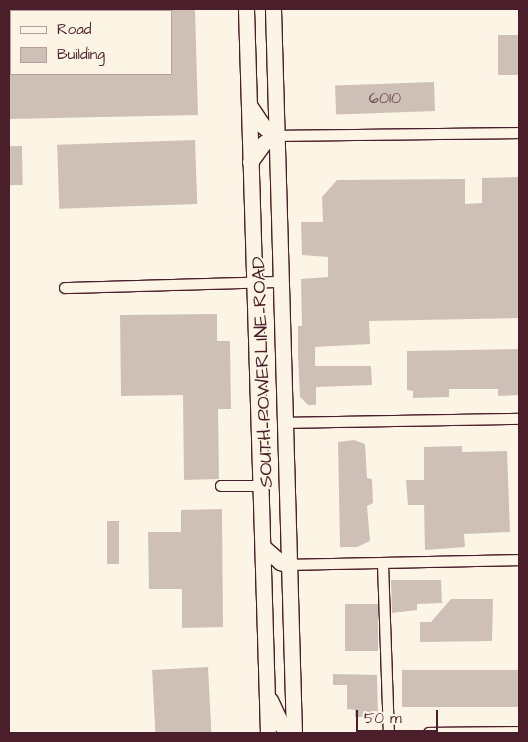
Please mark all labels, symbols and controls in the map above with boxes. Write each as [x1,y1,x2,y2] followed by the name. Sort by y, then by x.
[10,10,172,75] legend
[57,19,91,40] text: Road
[57,44,105,65] text: Building
[369,88,401,108] house number: 6010
[248,256,278,488] street label: SOUTH POWERLINE ROAD
[358,700,440,732] scale bar
[364,708,402,729] text: 50 m

